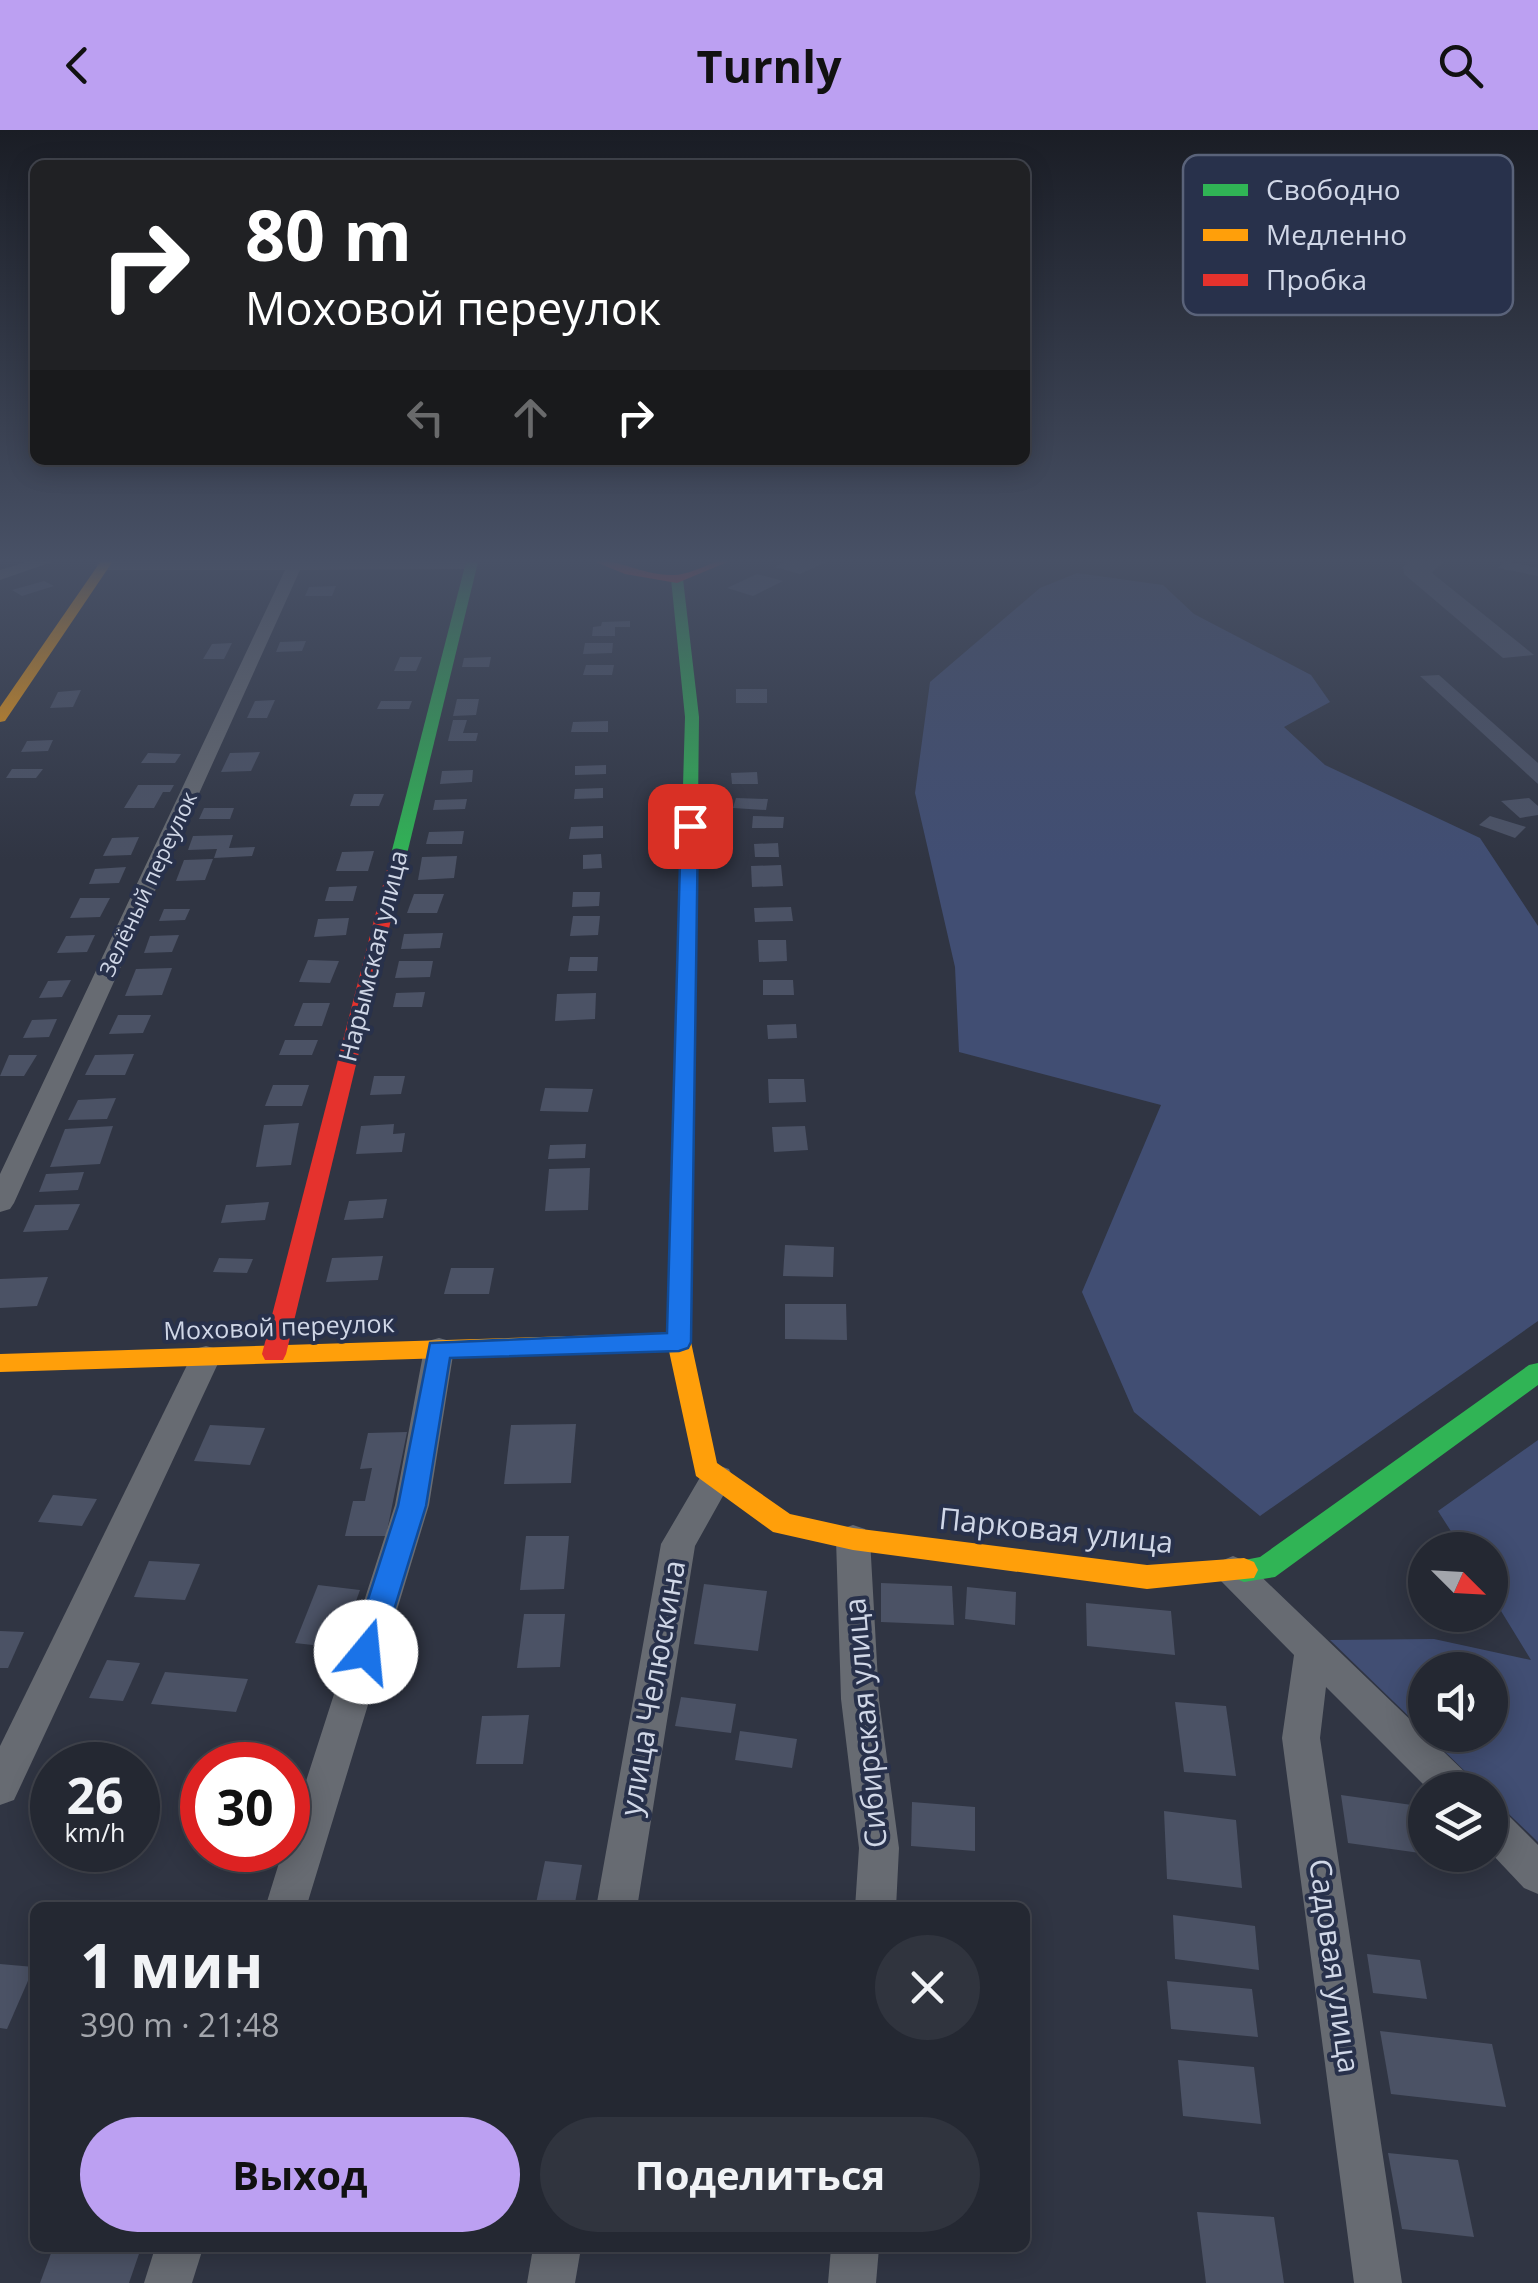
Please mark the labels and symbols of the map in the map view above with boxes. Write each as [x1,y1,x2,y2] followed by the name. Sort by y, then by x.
[1183,155,1513,315] legend
[1266,170,1401,208] text: Свободно
[1266,215,1407,253] text: Медленно
[1266,260,1367,298] text: Пробка
[648,784,733,869] pin
[91,786,203,981] street label: Зелёный переулок
[329,847,415,1065] street label: Нарымская улица
[163,1305,395,1347] street label: Моховой переулок
[937,1497,1175,1562] street label: Парковая улица
[1408,1532,1508,1632] north arrow
[609,1557,694,1819] street label: улица Челюскина
[833,1596,896,1850] street label: Сибирская улица
[314,1600,418,1704] position arrow
[180,1742,310,1872] speed limit sign: 30
[1300,1856,1371,2076] street label: Садовая улица

